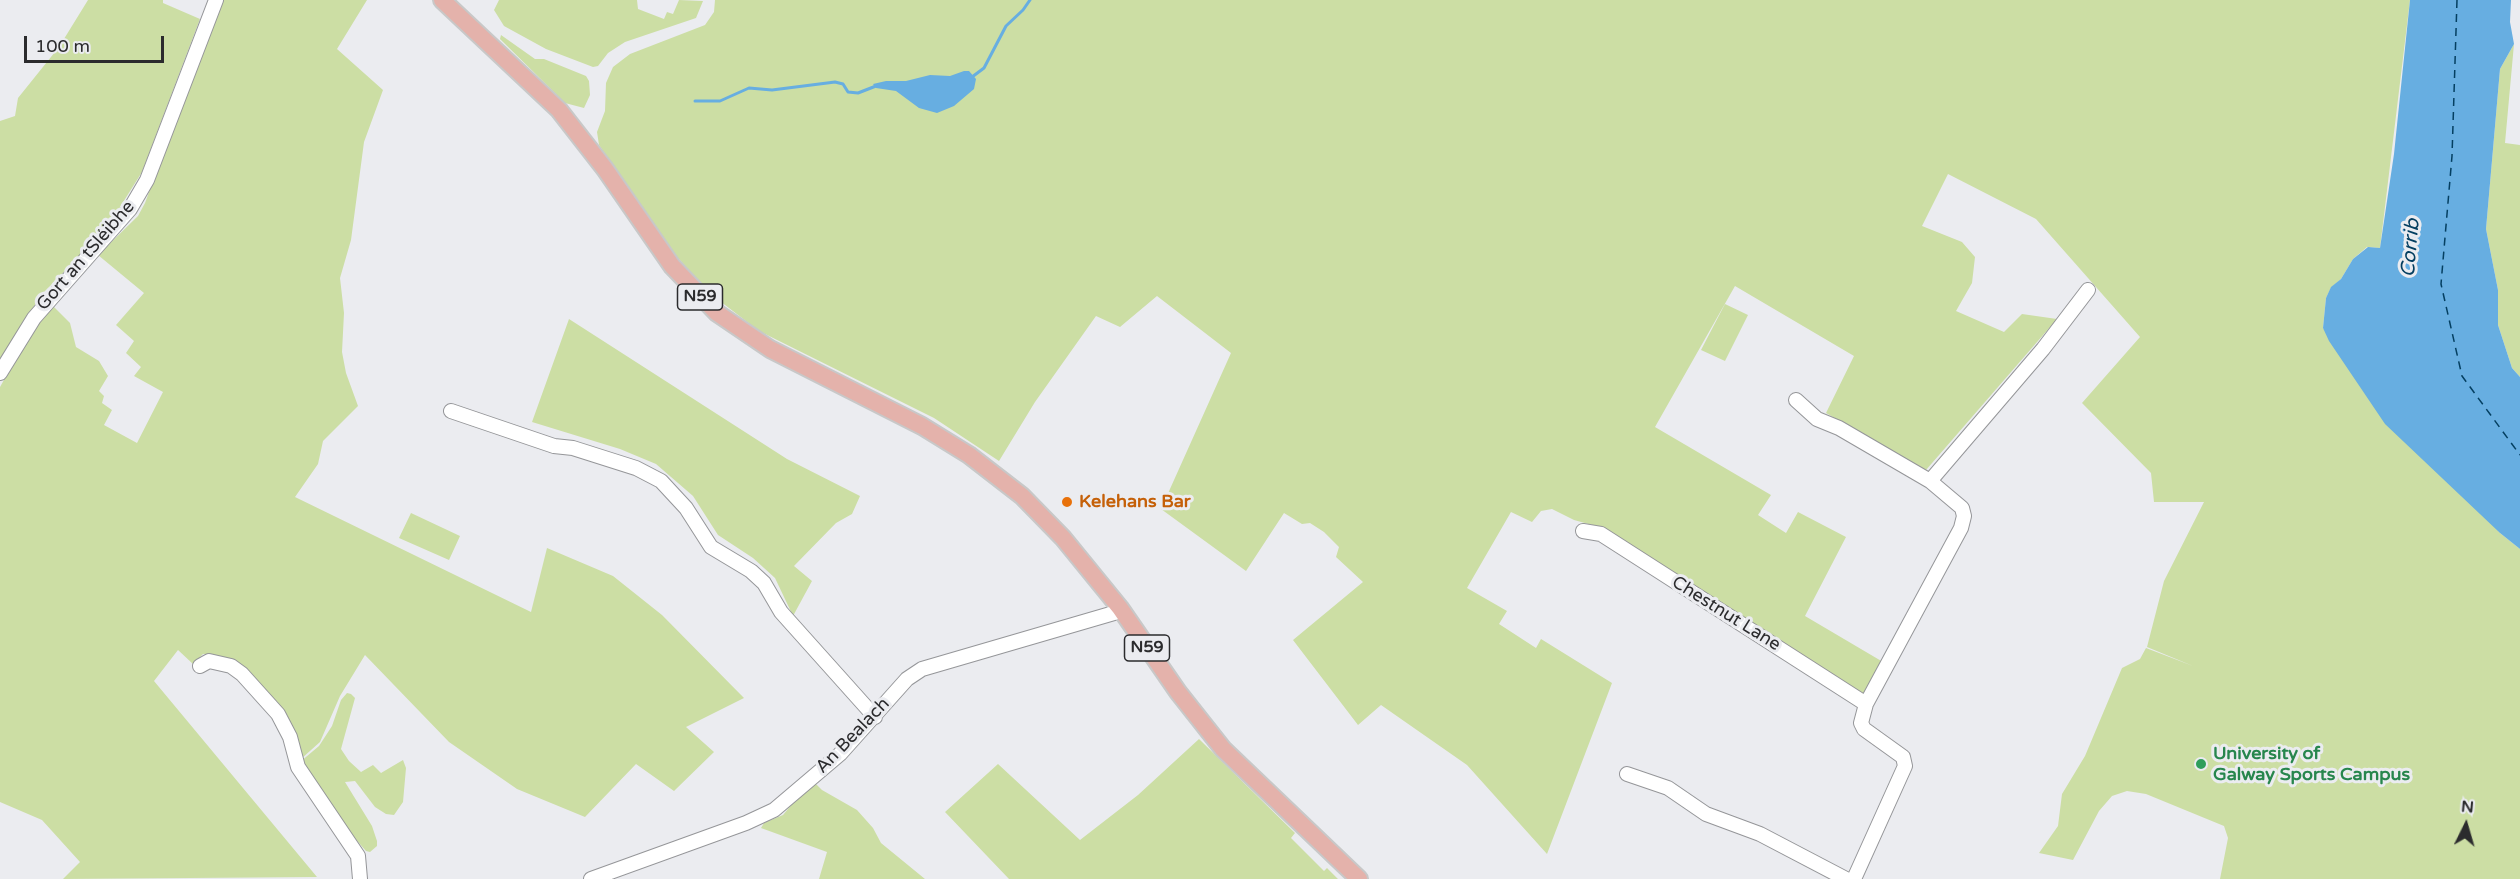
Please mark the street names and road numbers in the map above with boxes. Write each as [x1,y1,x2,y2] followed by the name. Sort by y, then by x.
[32,197,140,315] street label: Gort an tSléibhe
[678,284,722,310] road number: N59
[1668,572,1784,656] street label: Chestnut Lane
[1124,635,1170,661] road number: N59
[812,694,894,778] street label: An Bealach

